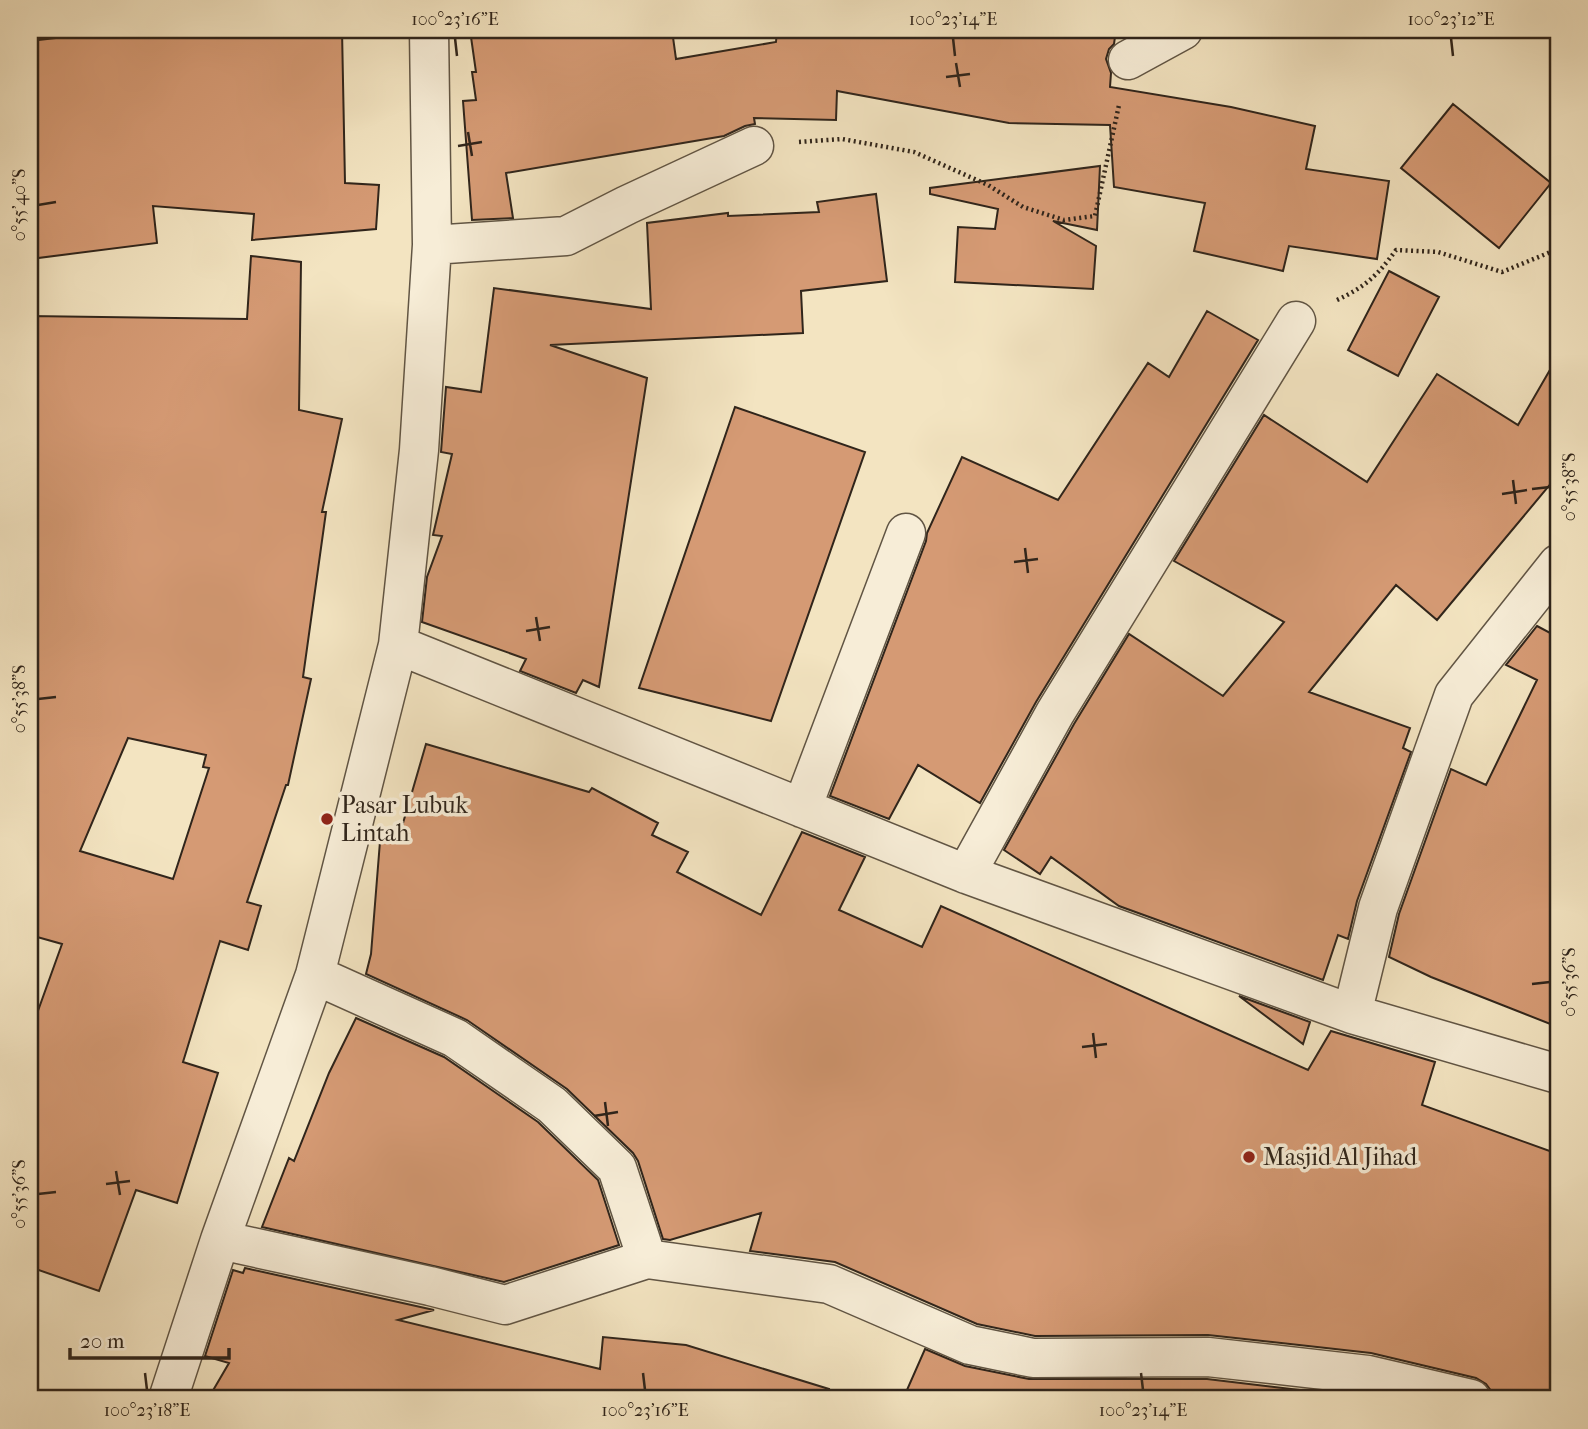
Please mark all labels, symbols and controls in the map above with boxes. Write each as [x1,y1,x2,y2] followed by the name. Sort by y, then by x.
[411,9,499,30] text: 100°23'16"E
[909,9,997,30] text: 100°23'14"E
[1408,9,1494,30] text: 100°23'12"E
[9,169,30,241] text: 0°55'40"S
[1559,453,1580,521] text: 0°55'38"S
[9,665,30,733] text: 0°55'38"S
[341,791,469,847] place label: Pasar Lubuk Lintah
[319,811,335,827] marker: Pasar Lubuk Lintah
[1559,947,1580,1017] text: 0°55'36"S
[1263,1143,1418,1171] place label: Masjid Al Jihad
[1241,1149,1257,1165] marker: Masjid Al Jihad
[9,1159,30,1229] text: 0°55'36"S
[70,1317,229,1361] scale bar
[80,1329,125,1353] text: 20 m
[104,1400,190,1421] text: 100°23'18"E
[601,1400,689,1421] text: 100°23'16"E
[1099,1400,1187,1421] text: 100°23'14"E

